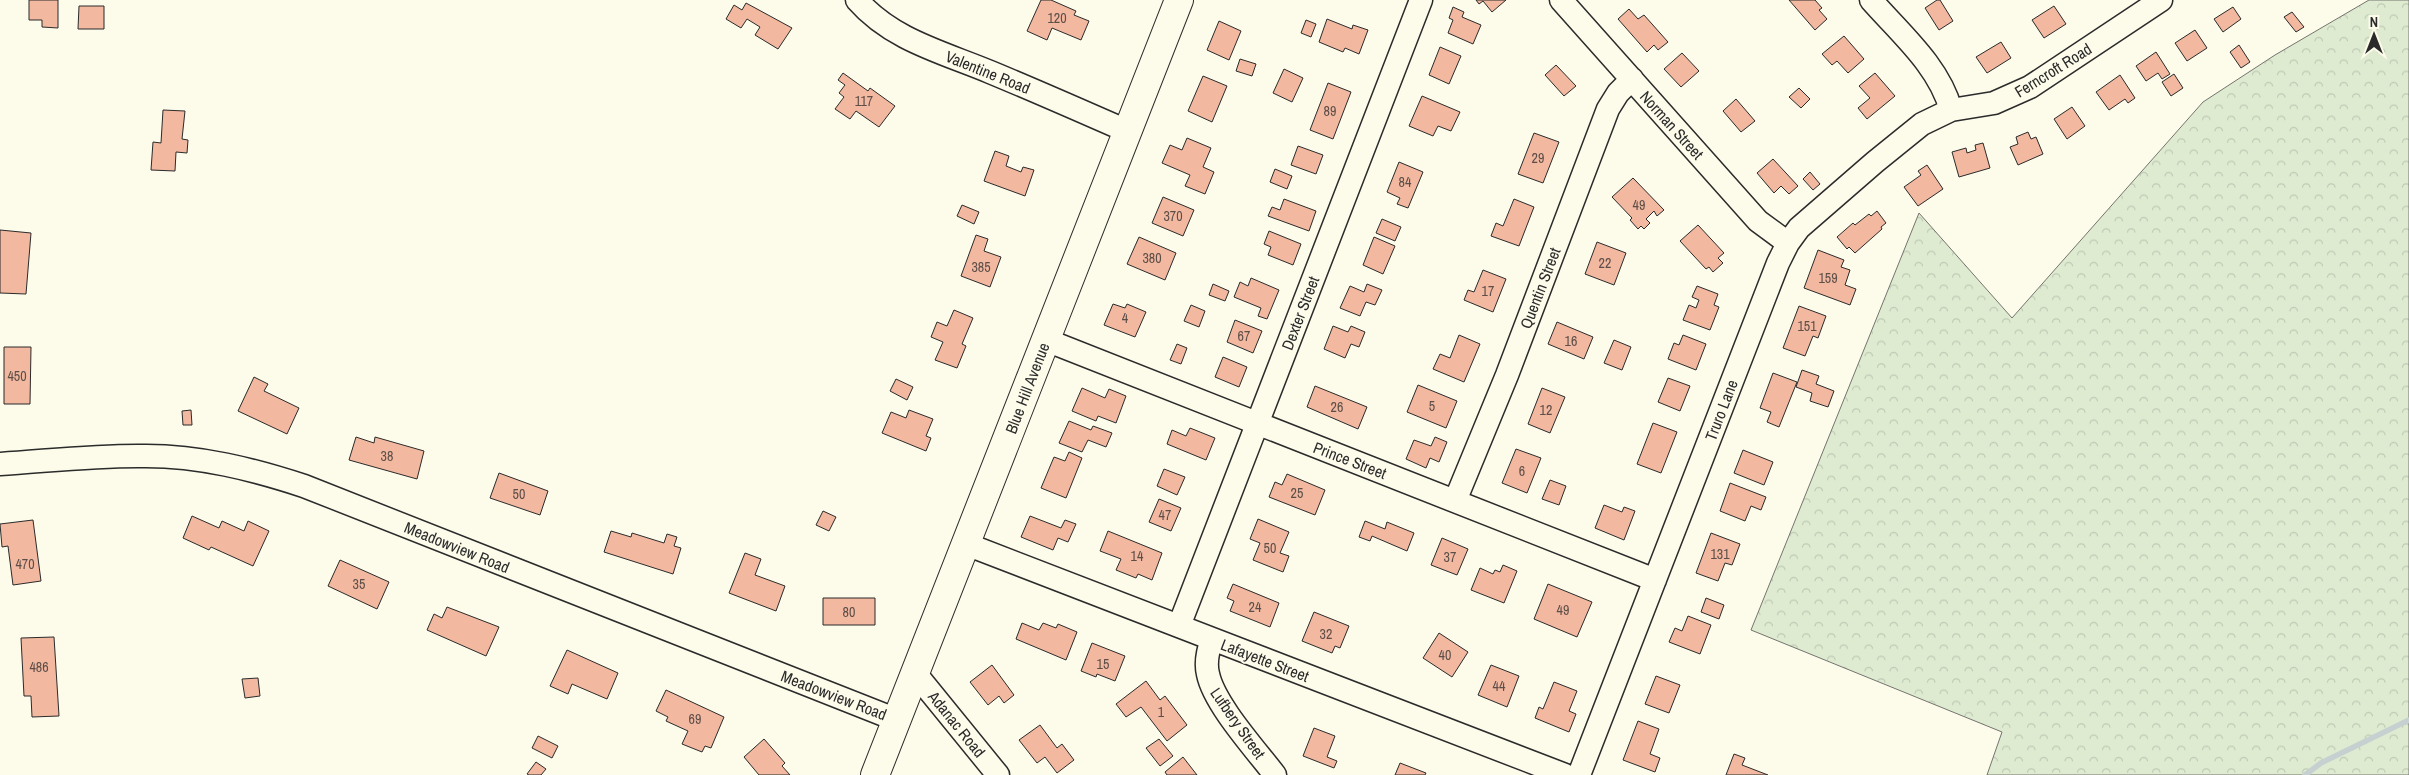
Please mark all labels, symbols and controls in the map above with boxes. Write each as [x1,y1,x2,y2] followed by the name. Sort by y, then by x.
[1047,9,1067,27] house number: 120
[2349,10,2399,60] north arrow
[2370,13,2378,31] text: N
[2010,38,2096,102] street label: Ferncroft Road
[942,45,1034,99] street label: Valentine Road
[1635,86,1709,164] street label: Norman Street
[855,92,873,110] house number: 117
[1324,102,1336,120] house number: 89
[1532,149,1544,167] house number: 29
[1399,173,1412,191] house number: 84
[1633,196,1645,214] house number: 49
[1163,207,1183,225] house number: 370
[1514,244,1566,332] street label: Quentin Street
[1142,249,1162,267] house number: 380
[1599,254,1611,272] house number: 22
[971,258,991,276] house number: 385
[1818,269,1838,287] house number: 159
[1276,273,1324,353] street label: Dexter Street
[1482,282,1494,300] house number: 17
[1122,309,1129,327] house number: 4
[1797,317,1817,335] house number: 151
[1238,327,1250,345] house number: 67
[1565,332,1577,350] house number: 16
[1000,339,1054,437] street label: Blue Hill Avenue
[7,367,27,385] house number: 450
[1699,376,1743,444] street label: Truro Lane
[1429,397,1435,415] house number: 5
[1331,398,1343,416] house number: 26
[1540,401,1552,419] house number: 12
[1310,436,1390,484] street label: Prince Street
[381,447,393,465] house number: 38
[1519,462,1525,480] house number: 6
[1291,484,1303,502] house number: 25
[513,485,525,503] house number: 50
[1159,506,1171,524] house number: 47
[401,516,513,578] street label: Meadowview Road
[1264,539,1276,557] house number: 50
[1710,545,1730,563] house number: 131
[1131,547,1144,565] house number: 14
[1444,548,1456,566] house number: 37
[15,555,35,573] house number: 470
[353,575,365,593] house number: 35
[1249,598,1262,616] house number: 24
[1557,601,1569,619] house number: 49
[843,603,855,621] house number: 80
[1320,625,1332,643] house number: 32
[1218,633,1313,687] street label: Lafayette Street
[1439,646,1451,664] house number: 40
[1097,655,1109,673] house number: 15
[29,658,49,676] house number: 486
[778,665,890,725] street label: Meadowview Road
[1493,677,1506,695] house number: 44
[1205,683,1271,763] street label: Lufbery Street
[923,685,991,762] street label: Adanac Road
[1158,703,1165,721] house number: 1
[689,710,701,728] house number: 69

